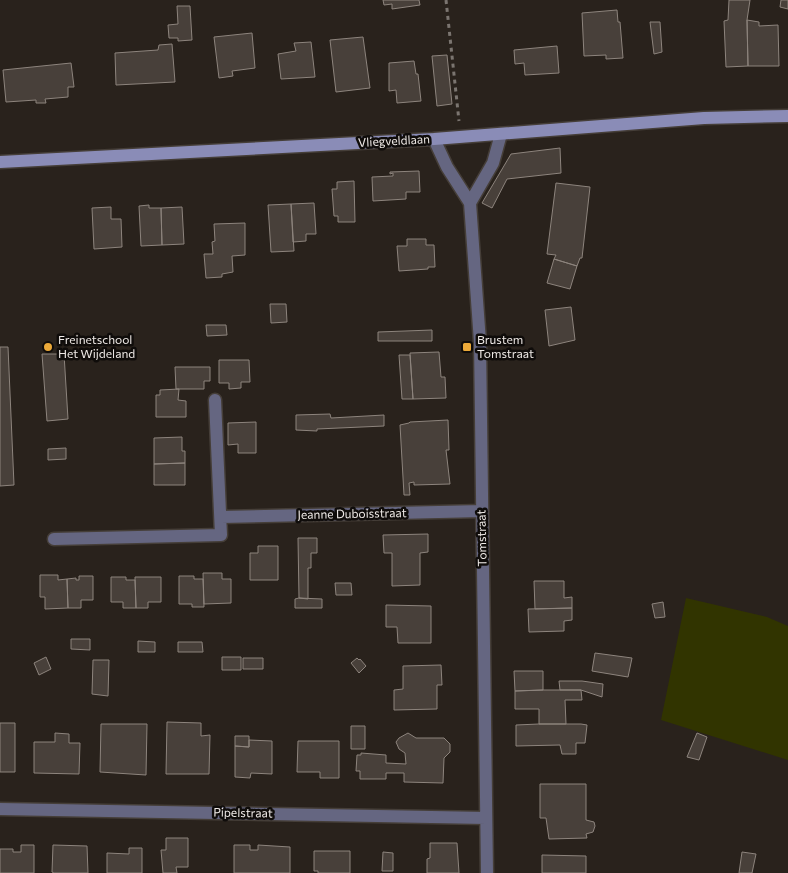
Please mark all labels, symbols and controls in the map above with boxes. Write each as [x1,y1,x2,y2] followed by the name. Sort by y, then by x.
[358,131,430,149] street label: Vliegveldlaan
[58,332,135,360] place label: Freinetschool Het Wijdeland
[477,332,534,360] place label: Brustem Tomstraat
[42,341,54,353] marker: Freinetschool Het Wijdeland
[461,341,473,353] marker: Brustem Tomstraat
[297,505,407,522] street label: Jeanne Duboisstraat
[474,509,488,567] street label: Tomstraat
[213,804,273,820] street label: Pipelstraat

